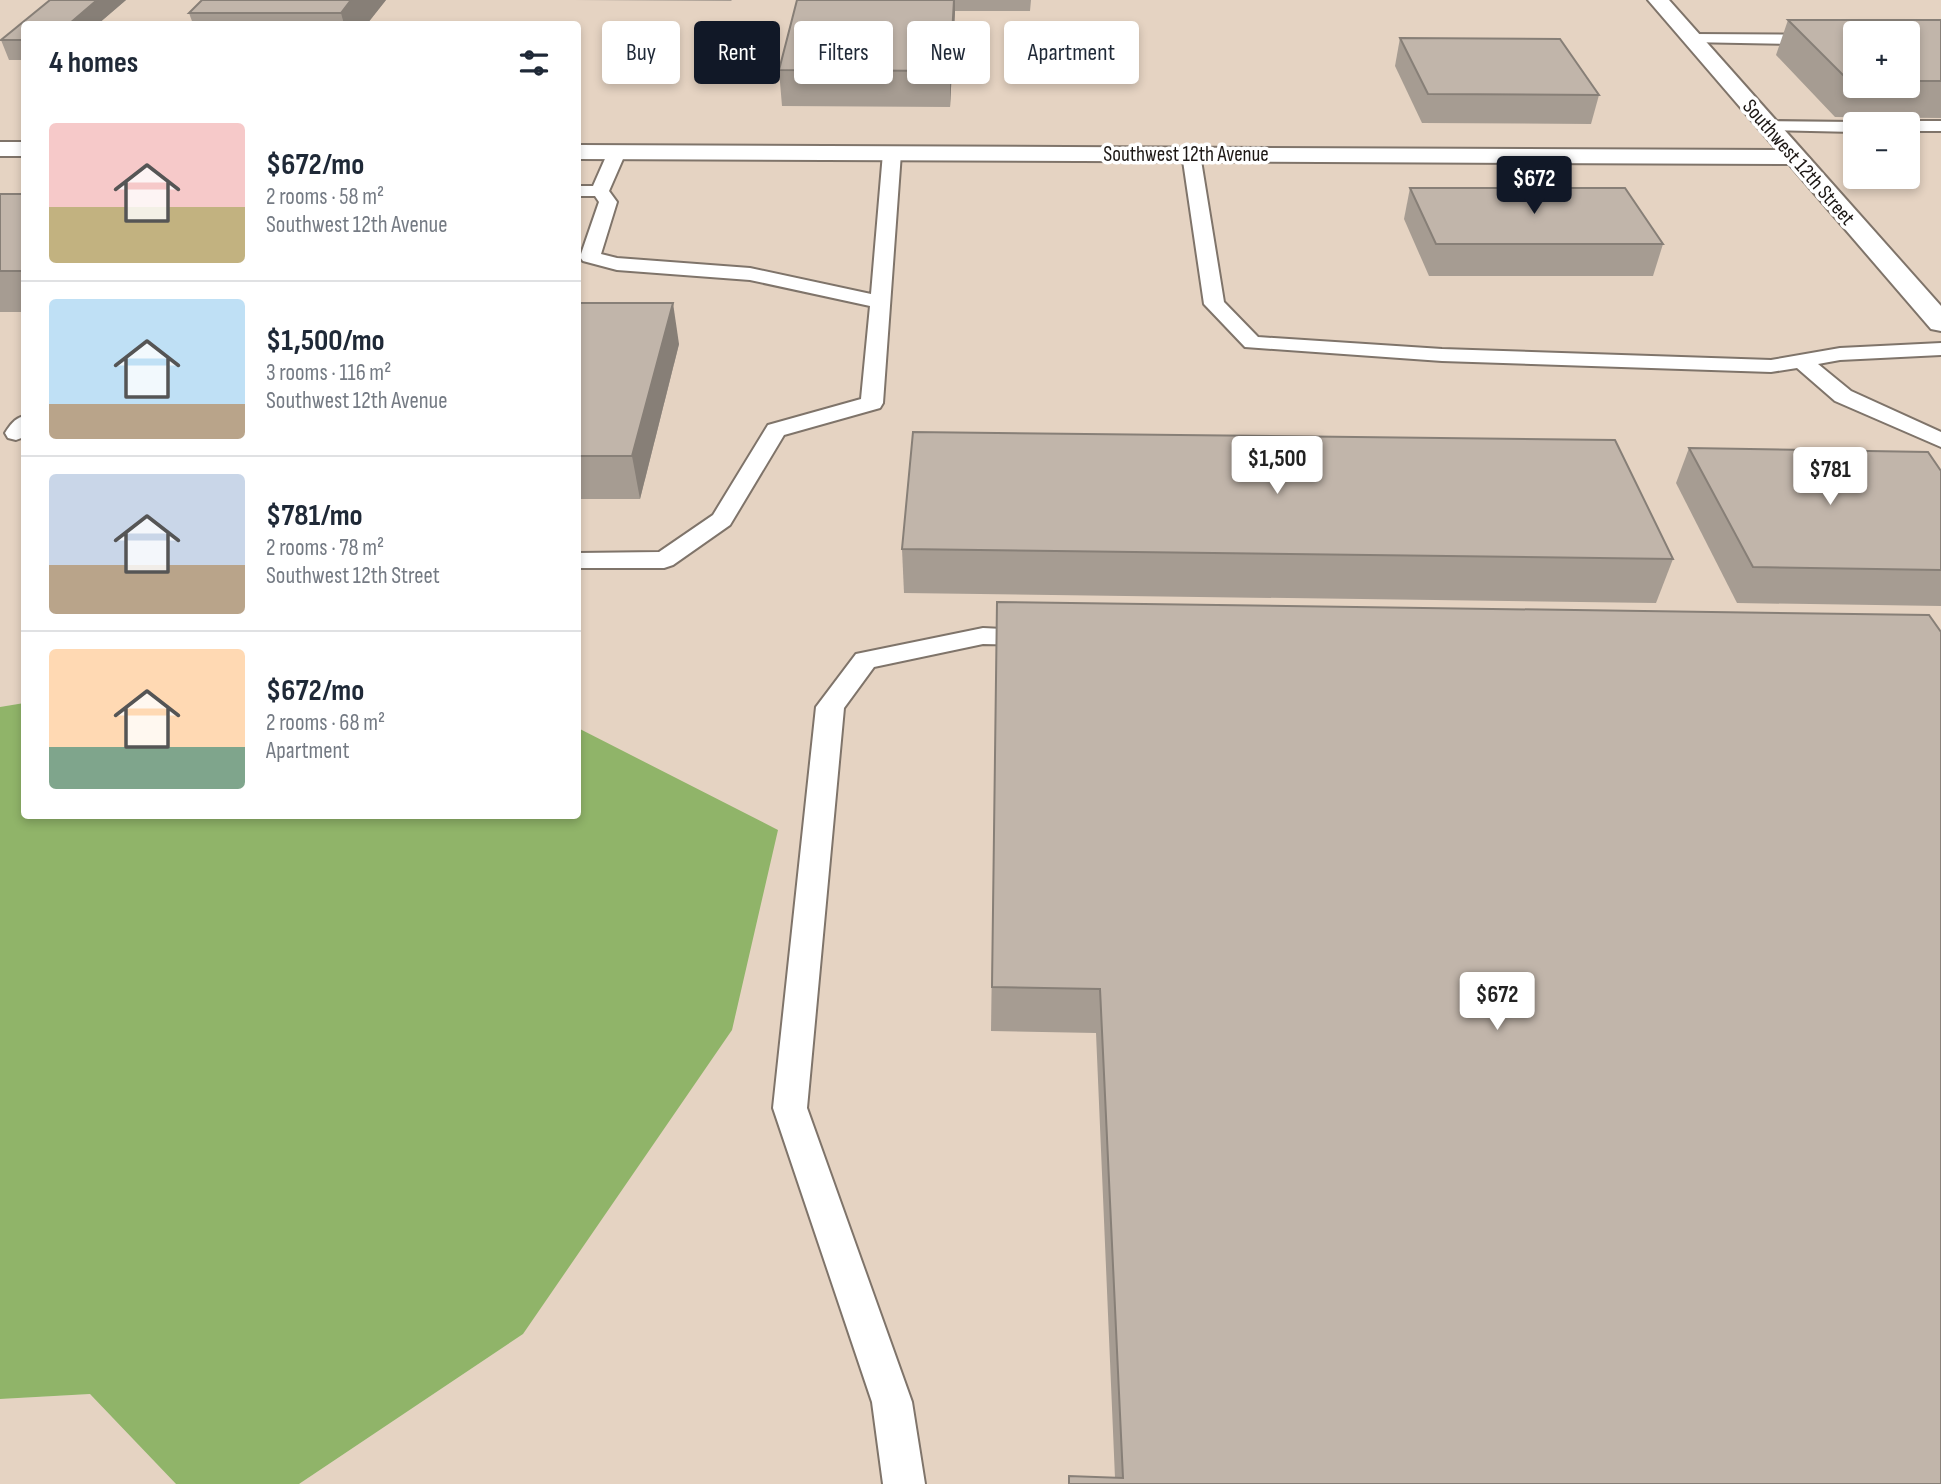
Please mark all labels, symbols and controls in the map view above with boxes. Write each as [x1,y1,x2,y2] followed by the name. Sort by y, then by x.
[602,21,680,84] chip: Buy
[694,21,780,84] chip: Rent
[794,21,893,84] chip: Filters
[907,21,990,84] chip: New
[1004,21,1139,84] chip: Apartment
[1843,21,1920,189] map controls
[1843,21,1920,98] button: +
[515,44,553,82] icon: filters
[49,45,138,81] text: 4 homes
[1737,94,1860,230] street label: Southwest 12th Street
[1843,112,1920,189] button: −
[1103,142,1269,167] street label: Southwest 12th Avenue
[266,147,364,183] text: $672/mo
[105,151,189,235] icon: home
[1493,156,1575,216] pin: $672
[1513,165,1555,193] text: $672
[266,183,384,211] text: 2 rooms · 58 m²
[266,211,447,239] text: Southwest 12th Avenue
[266,323,385,359] text: $1,500/mo
[105,327,189,411] icon: home
[266,359,391,387] text: 3 rooms · 116 m²
[266,387,447,415] text: Southwest 12th Avenue
[1220,436,1334,496] pin: $1,500
[1248,445,1306,473] text: $1,500
[1789,448,1871,507] pin: $781
[1809,456,1851,484] text: $781
[266,498,363,534] text: $781/mo
[105,502,189,586] icon: home
[266,534,384,562] text: 2 rooms · 78 m²
[266,562,440,590] text: Southwest 12th Street
[266,673,364,709] text: $672/mo
[105,677,189,761] icon: home
[266,709,385,737] text: 2 rooms · 68 m²
[266,737,350,765] text: Apartment
[1456,972,1538,1032] pin: $672
[1476,981,1518,1009] text: $672

